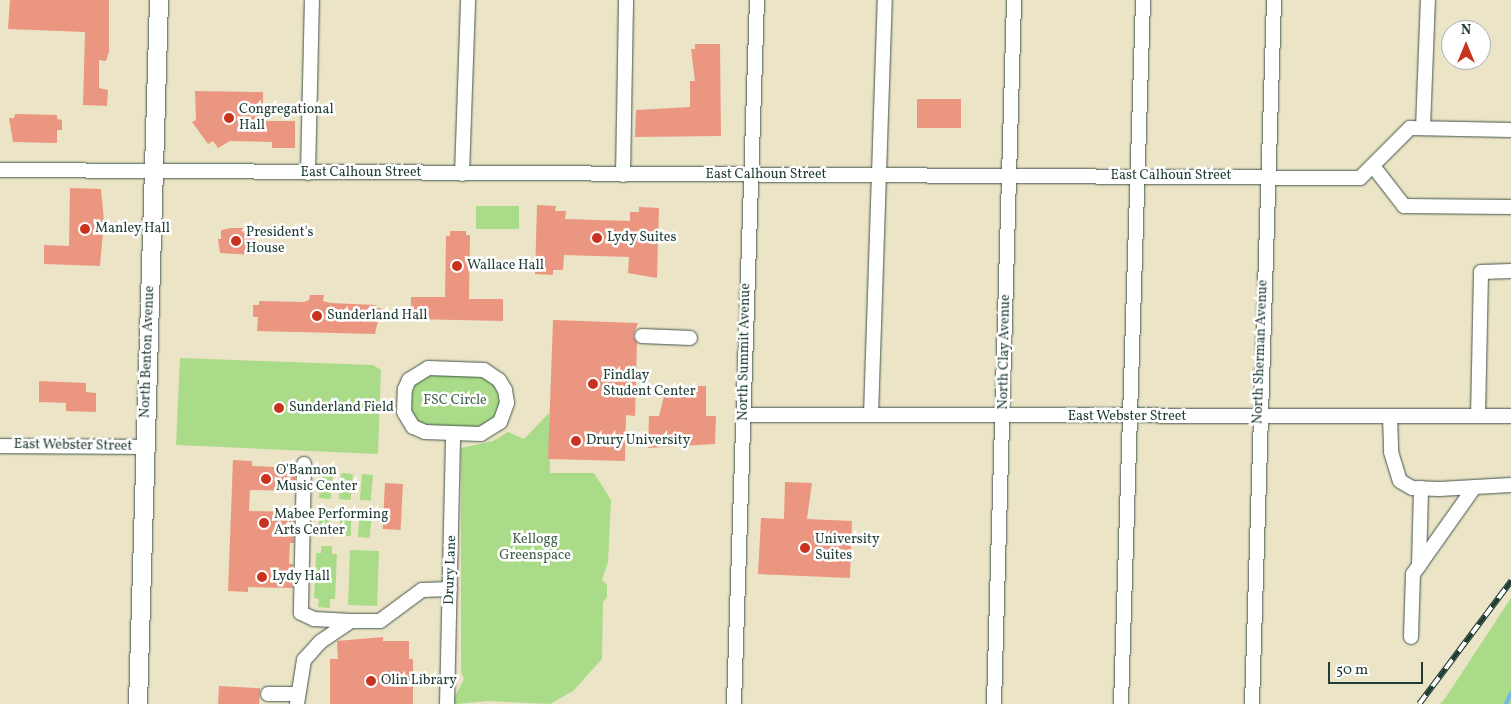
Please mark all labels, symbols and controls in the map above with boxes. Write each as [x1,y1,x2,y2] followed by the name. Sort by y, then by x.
[1441,20,1491,70] north arrow
[1461,21,1471,40] text: N
[239,102,334,134] place label: Congregational Hall
[223,112,235,124] marker: Congregational Hall
[301,165,421,181] street label: East Calhoun Street
[706,167,826,183] street label: East Calhoun Street
[1111,168,1231,184] street label: East Calhoun Street
[95,221,170,237] place label: Manley Hall
[79,223,91,235] marker: Manley Hall
[246,225,313,258] place label: President's House
[607,230,677,246] place label: Lydy Suites
[591,232,603,244] marker: Lydy Suites
[230,235,242,247] marker: President's House
[467,258,544,274] place label: Wallace Hall
[451,260,463,272] marker: Wallace Hall
[1250,279,1272,425] street label: North Sherman Avenue
[735,283,755,421] street label: North Summit Avenue
[137,285,159,419] street label: North Benton Avenue
[996,294,1014,410] street label: North Clay Avenue
[327,308,427,324] place label: Sunderland Hall
[311,310,323,322] marker: Sunderland Hall
[603,368,696,401] place label: Findlay Student Center
[587,378,599,390] marker: Findlay Student Center
[423,393,487,409] park label: FSC Circle
[289,400,394,416] place label: Sunderland Field
[273,402,285,414] marker: Sunderland Field
[1067,409,1187,425] street label: East Webster Street
[586,433,691,449] place label: Drury University
[570,435,582,447] marker: Drury University
[13,437,133,455] street label: East Webster Street
[276,463,357,496] place label: O'Bannon Music Center
[260,473,272,485] marker: O'Bannon Music Center
[274,507,388,540] place label: Mabee Performing Arts Center
[258,517,270,529] marker: Mabee Performing Arts Center
[499,532,571,564] park label: Kellogg Greenspace
[815,532,879,564] place label: University Suites
[441,535,461,605] street label: Drury Lane
[799,542,811,554] marker: University Suites
[272,569,330,585] place label: Lydy Hall
[256,571,268,583] marker: Lydy Hall
[1331,652,1426,684] scale bar
[1336,660,1368,681] text: 50 m
[381,673,457,689] place label: Olin Library
[365,675,377,687] marker: Olin Library

